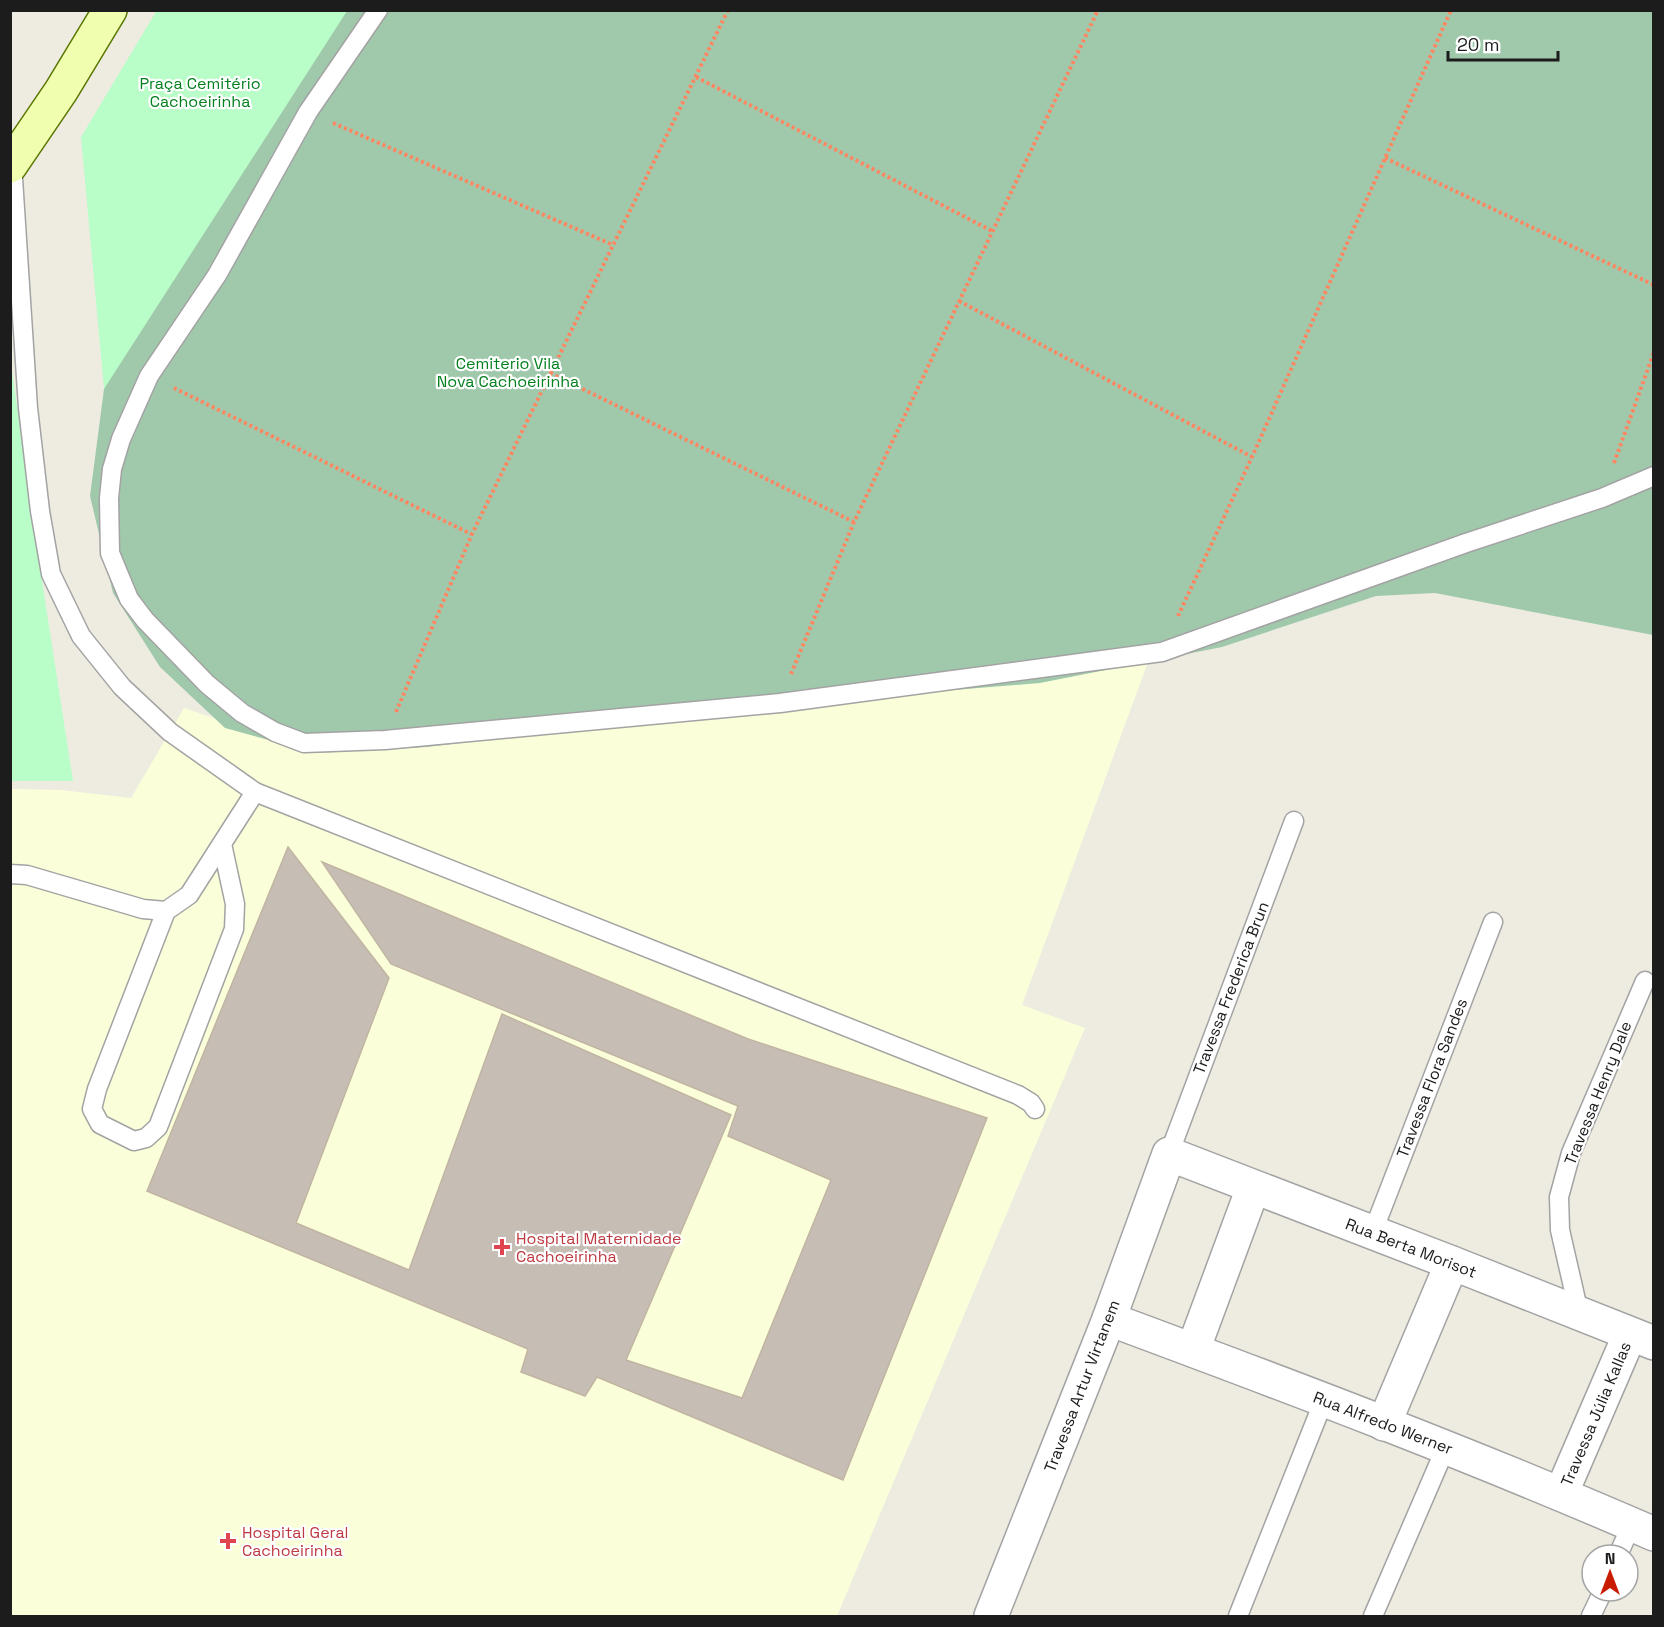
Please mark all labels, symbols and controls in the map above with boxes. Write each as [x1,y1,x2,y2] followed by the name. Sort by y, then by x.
[1448,24,1558,62] scale bar
[1457,33,1500,56] text: 20 m
[139,73,261,112] park label: Praça Cemitério Cachoeirinha
[437,353,579,392] park label: Cemiterio Vila Nova Cachoeirinha
[1188,899,1274,1077] street label: Travessa Frederica Brun
[1392,995,1472,1161] street label: Travessa Flora Sandes
[1560,1018,1636,1168] street label: Travessa Henry Dale
[1342,1213,1480,1283] street label: Rua Berta Morisot
[516,1228,682,1267] place label: Hospital Maternidade Cachoeirinha
[493,1238,511,1256] marker: Hospital Maternidade Cachoeirinha
[1039,1297,1125,1475] street label: Travessa Artur Virtanem
[1556,1339,1636,1489] street label: Travessa Júlia Kallas
[1310,1387,1456,1459] street label: Rua Alfredo Werner
[242,1522,349,1561] place label: Hospital Geral Cachoeirinha
[219,1532,237,1550] marker: Hospital Geral Cachoeirinha
[1580,1543,1640,1603] north arrow
[1605,1548,1615,1569] text: N

